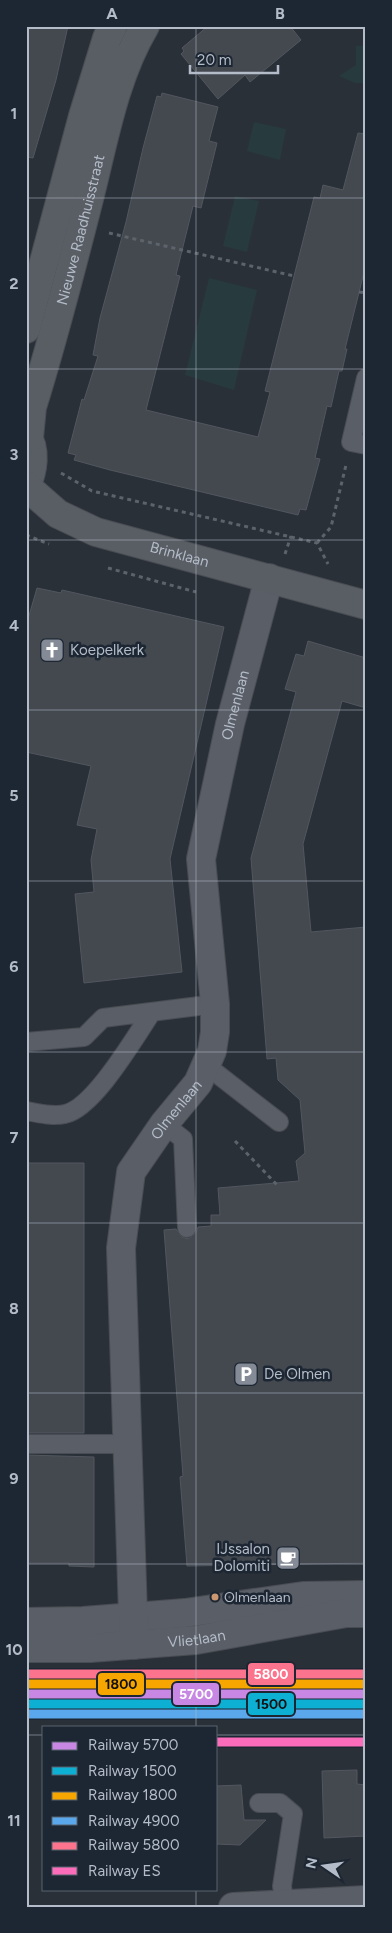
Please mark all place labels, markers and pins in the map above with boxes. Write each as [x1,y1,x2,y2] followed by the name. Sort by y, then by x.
[39,637,65,663] church icon: Koepelkerk
[70,641,145,659] place label: Koepelkerk
[233,1361,259,1387] parking icon: De Olmen
[264,1365,330,1383] place label: De Olmen
[214,1540,270,1575] place label: IJssalon Dolomiti
[275,1545,301,1571] cafe icon: IJssalon Dolomiti
[224,1589,291,1606] place label: Olmenlaan
[210,1592,220,1602] marker: Olmenlaan

